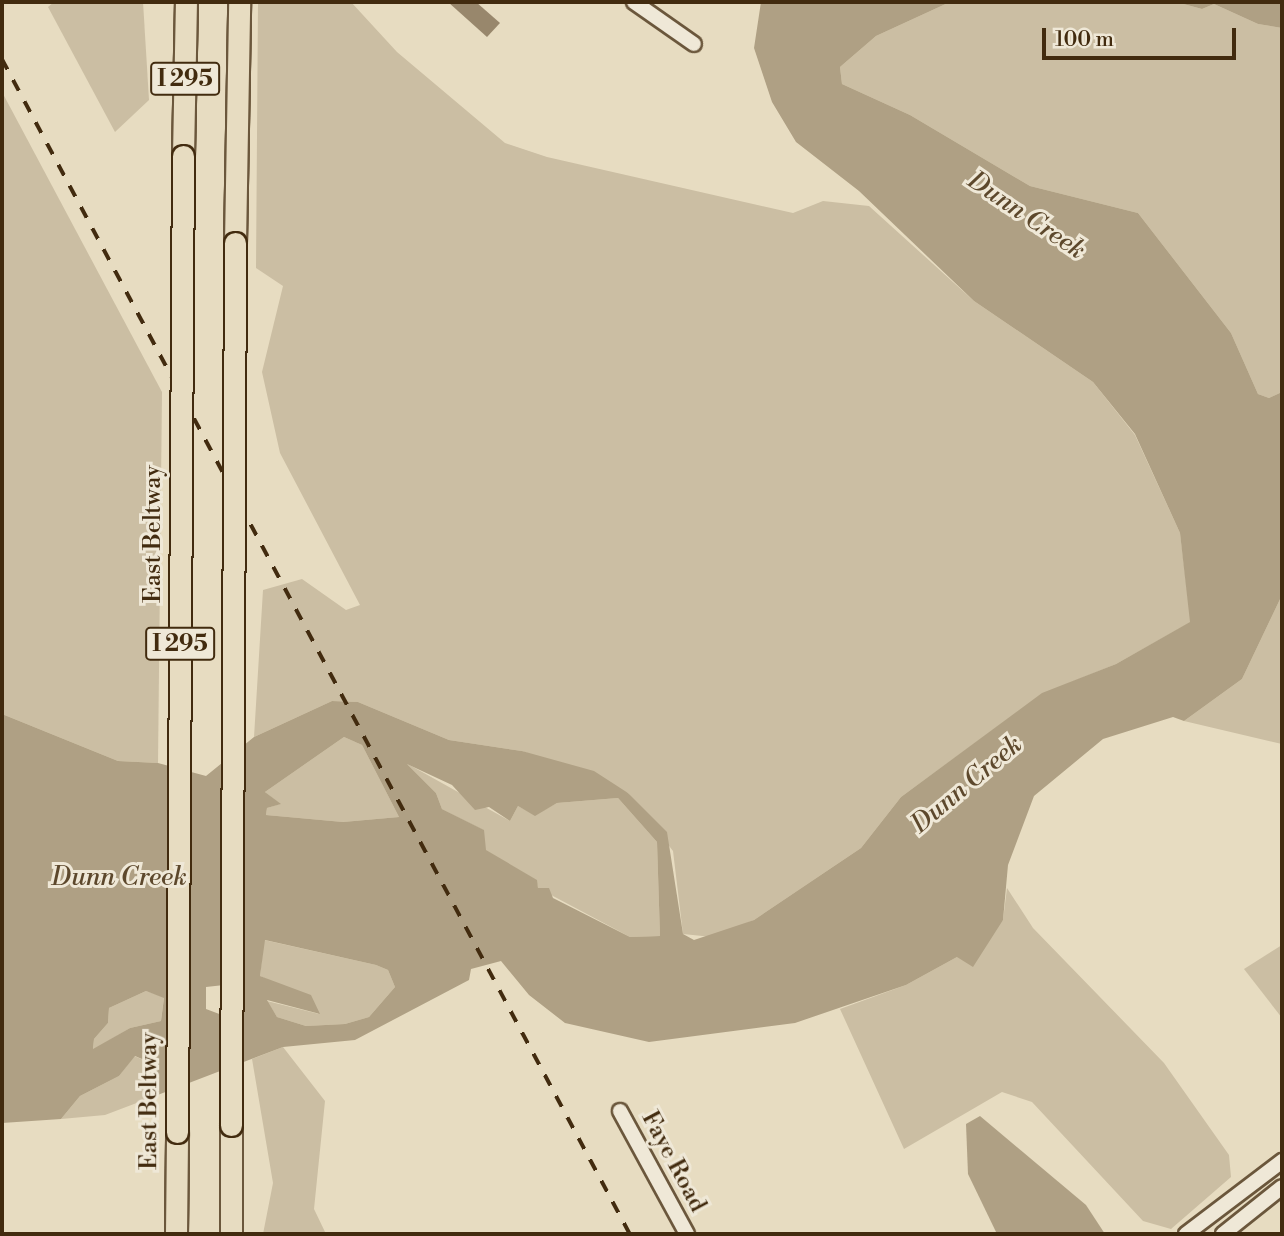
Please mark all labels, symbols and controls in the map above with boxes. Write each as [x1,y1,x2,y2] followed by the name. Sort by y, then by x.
[1046,14,1240,58] scale bar
[1055,27,1114,53] text: 100 m
[150,60,220,99] road number: I 295
[961,165,1091,267] water label: Dunn Creek
[140,465,168,603] street label: East Beltway
[145,624,215,664] road number: I 295
[905,730,1029,840] water label: Dunn Creek
[51,862,187,894] water label: Dunn Creek
[136,1032,164,1170] street label: East Beltway
[634,1107,712,1217] street label: Faye Road

